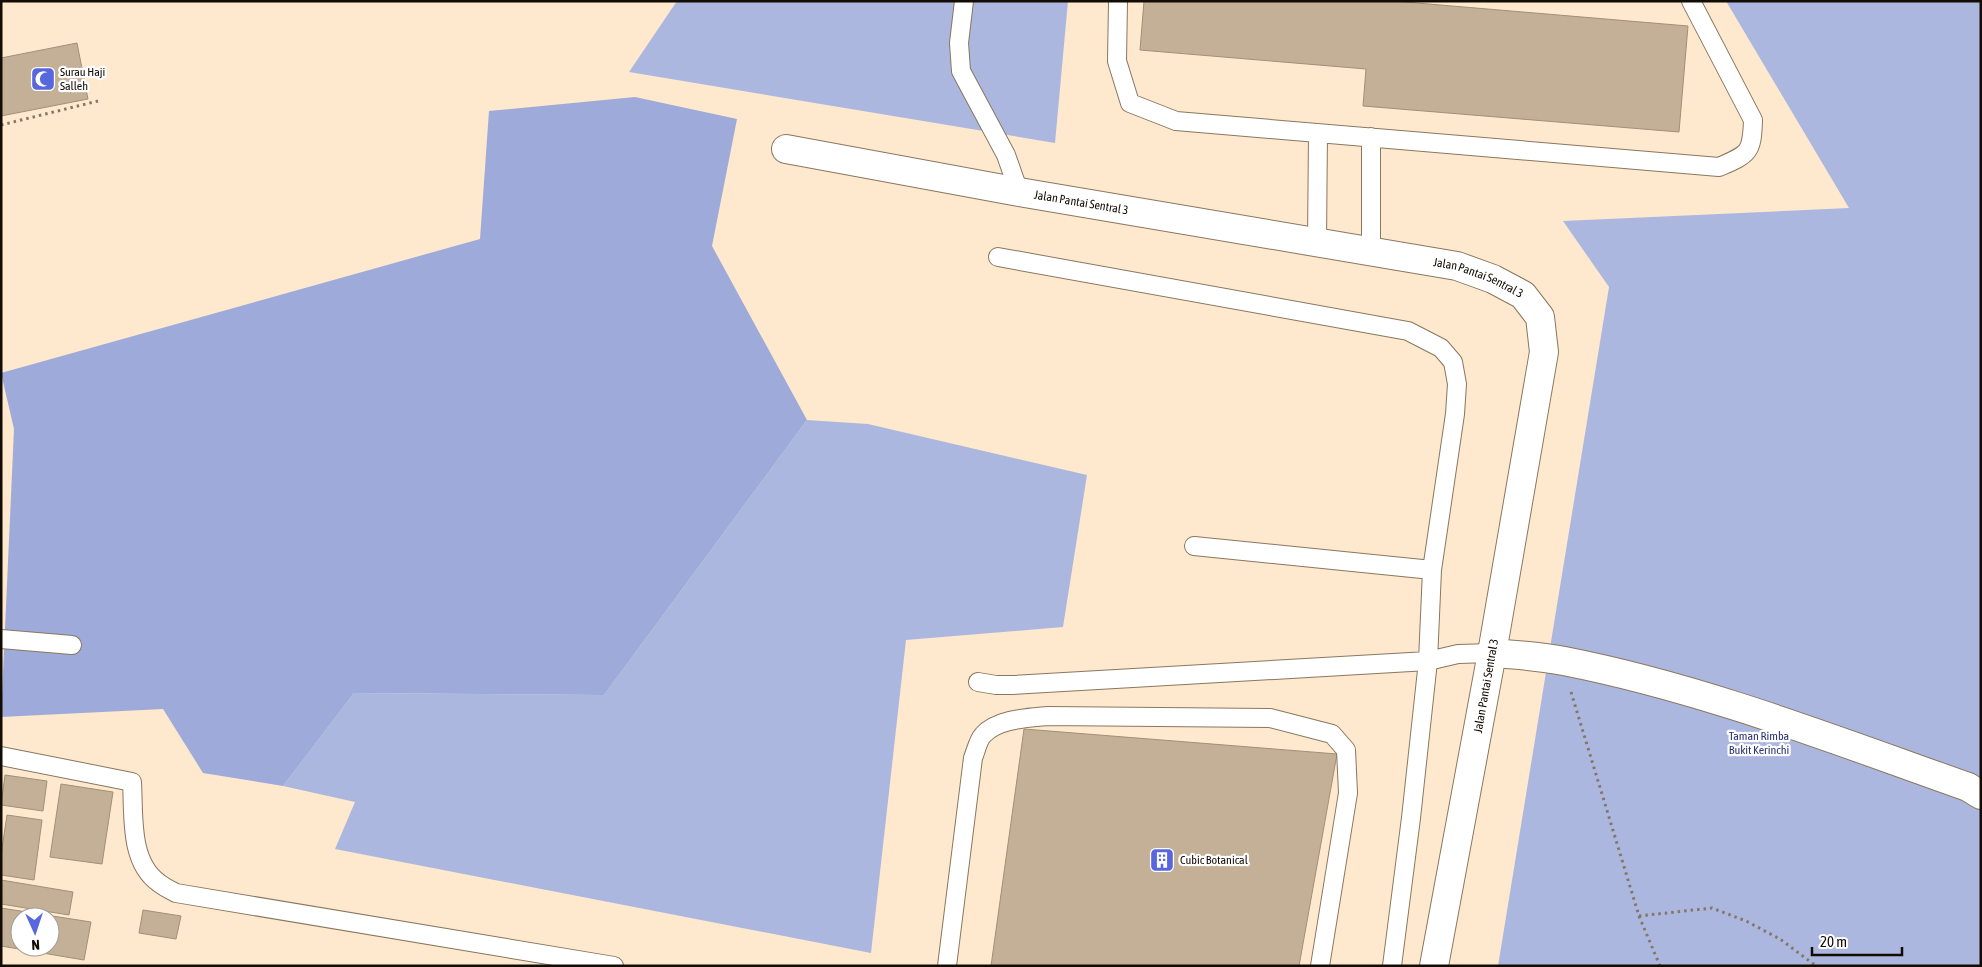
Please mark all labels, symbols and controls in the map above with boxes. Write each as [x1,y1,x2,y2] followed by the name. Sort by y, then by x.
[60,65,105,93] place label: Surau Haji Salleh
[30,66,56,92] mosque icon: Surau Haji Salleh
[1033,188,1129,217] street label: Jalan Pantai Sentral 3
[1432,255,1526,301] street label: Jalan Pantai Sentral 3
[1471,638,1501,734] street label: Jalan Pantai Sentral 3
[1729,729,1789,757] park label: Taman Rimba Bukit Kerinchi
[1149,847,1175,873] building icon: Cubic Botanical
[1180,853,1249,867] place label: Cubic Botanical
[10,907,60,957] north arrow
[1812,924,1902,956] scale bar
[1820,933,1847,950] text: 20 m
[31,937,40,953] text: N

